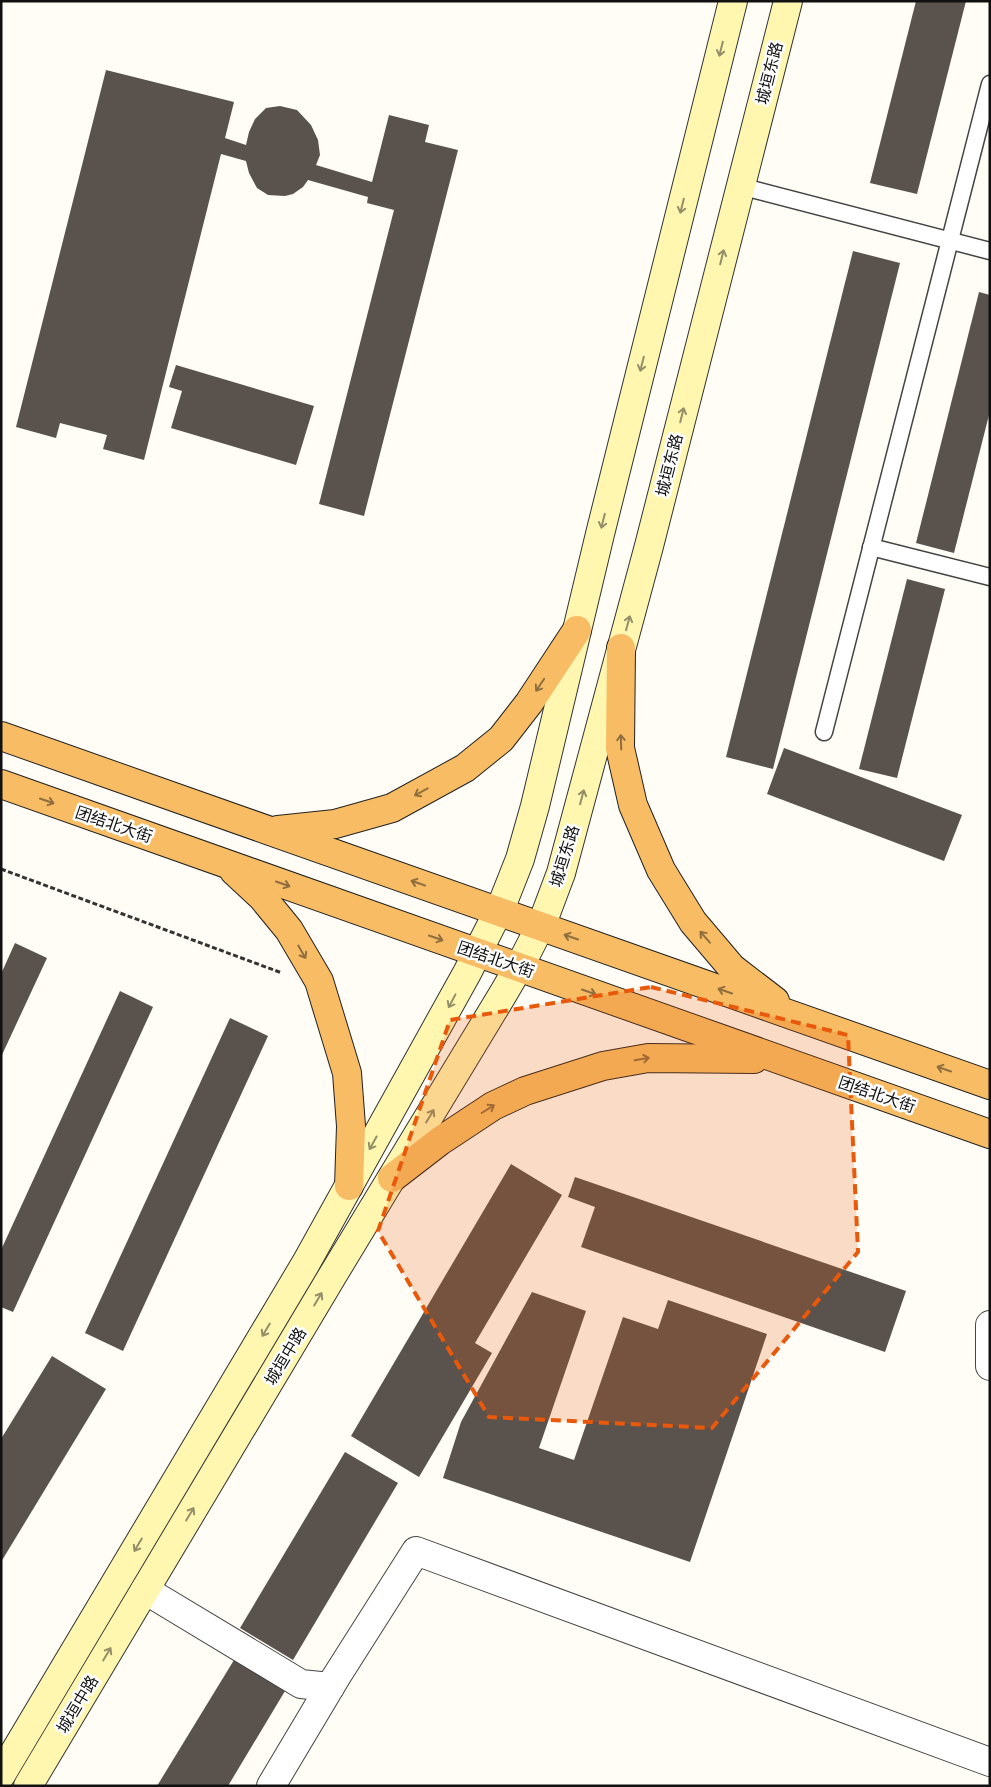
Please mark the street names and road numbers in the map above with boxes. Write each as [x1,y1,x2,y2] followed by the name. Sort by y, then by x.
[752,40,786,106] street label: 城垣东路
[652,432,686,498] street label: 城垣东路
[73,802,155,846] street label: 团结北大街
[545,822,583,890] street label: 城垣东路
[455,937,537,981] street label: 团结北大街
[836,1072,918,1116] street label: 团结北大街
[260,1323,310,1389] street label: 城垣中路
[52,1671,102,1737] street label: 城垣中路

